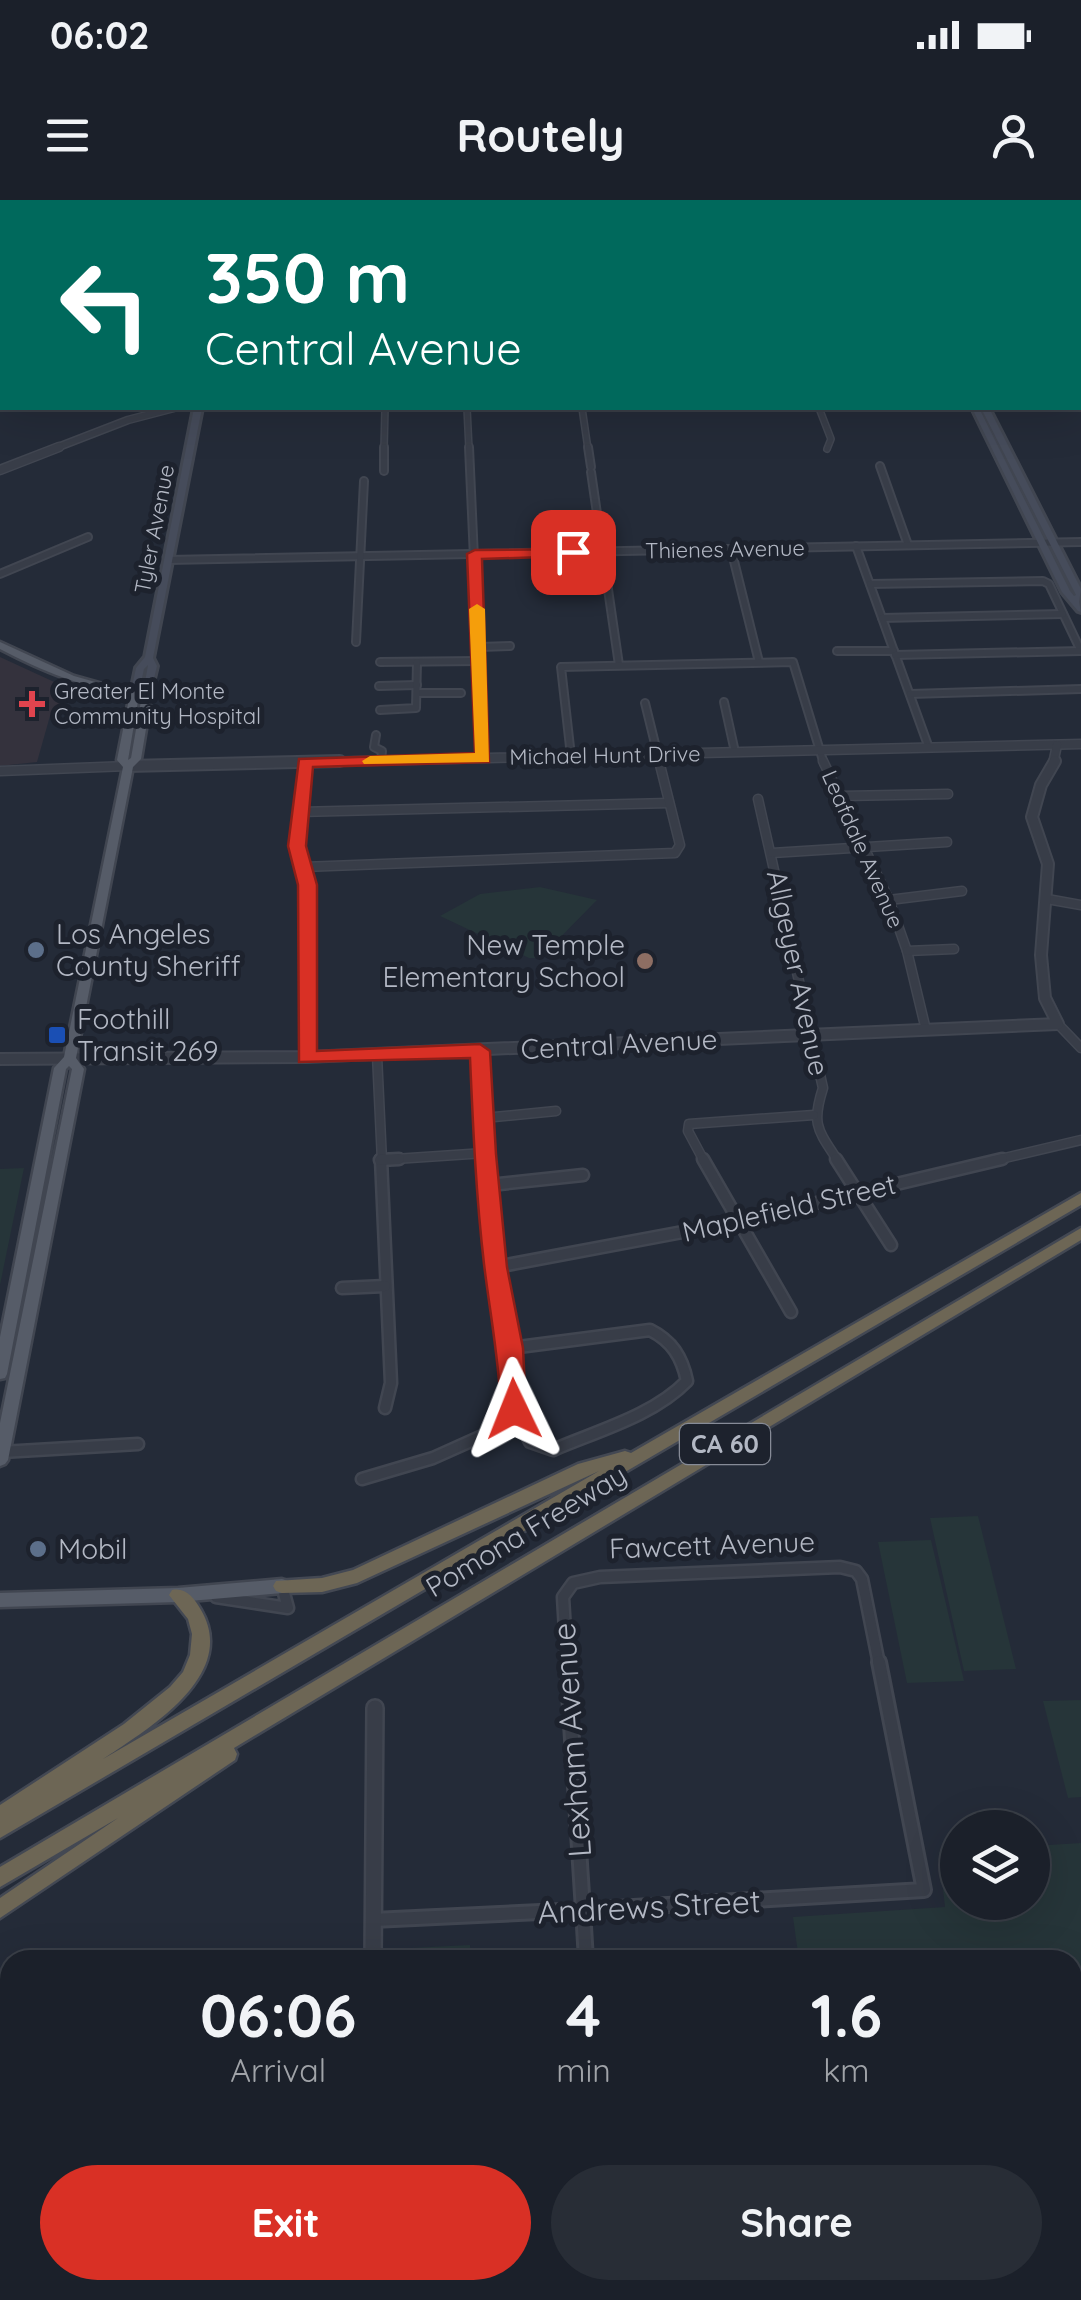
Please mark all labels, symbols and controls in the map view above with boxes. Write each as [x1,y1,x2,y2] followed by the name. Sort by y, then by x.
[50,11,150,59] text: 06:02
[457,107,624,163] text: Routely
[40,108,95,163] icon: menu
[986,108,1041,163] icon: person
[205,233,410,321] text: 350 m
[40,240,170,370] icon: left
[205,320,522,376] text: Central Avenue
[128,462,180,596] street label: Tyler Avenue
[531,510,616,595] pin
[546,525,601,580] icon: arrive
[645,534,805,564] street label: Thienes Avenue
[54,677,261,730] place label: Greater El Monte Community Hospital
[19,691,45,717] marker: Greater El Monte Community Hospital
[509,739,701,771] street label: Michael Hunt Drive
[816,766,910,932] street label: Leafdale Avenue
[760,867,837,1079] street label: Allgeyer Avenue
[56,916,241,983] place label: Los Angeles County Sheriff
[382,927,625,994] place label: New Temple Elementary School
[25,939,47,961] marker: Los Angeles County Sheriff
[634,950,656,972] marker: New Temple Elementary School
[77,1001,218,1068] place label: Foothill Transit 269
[520,1021,718,1066] street label: Central Avenue
[46,1024,68,1046] marker: Foothill Transit 269
[679,1166,899,1249] street label: Maplefield Street
[462,1357,566,1461] position arrow
[680,1424,770,1464] road number: CA 60
[419,1457,632,1604] street label: Pomona Freeway
[609,1523,815,1566] street label: Fawcett Avenue
[58,1531,127,1566] place label: Mobil
[27,1538,49,1560] marker: Mobil
[543,1621,599,1859] street label: Lexham Avenue
[940,1810,1050,1920] map controls
[940,1810,1050,1920] button: layers
[536,1880,762,1932] street label: Andrews Street
[200,1977,356,2052] text: 06:06
[566,1977,601,2052] text: 4
[811,1977,882,2052] text: 1.6
[230,2050,326,2090] text: Arrival
[556,2050,611,2090] text: min
[823,2050,870,2090] text: km
[40,2165,531,2280] button: Exit
[551,2165,1042,2280] button: Share

